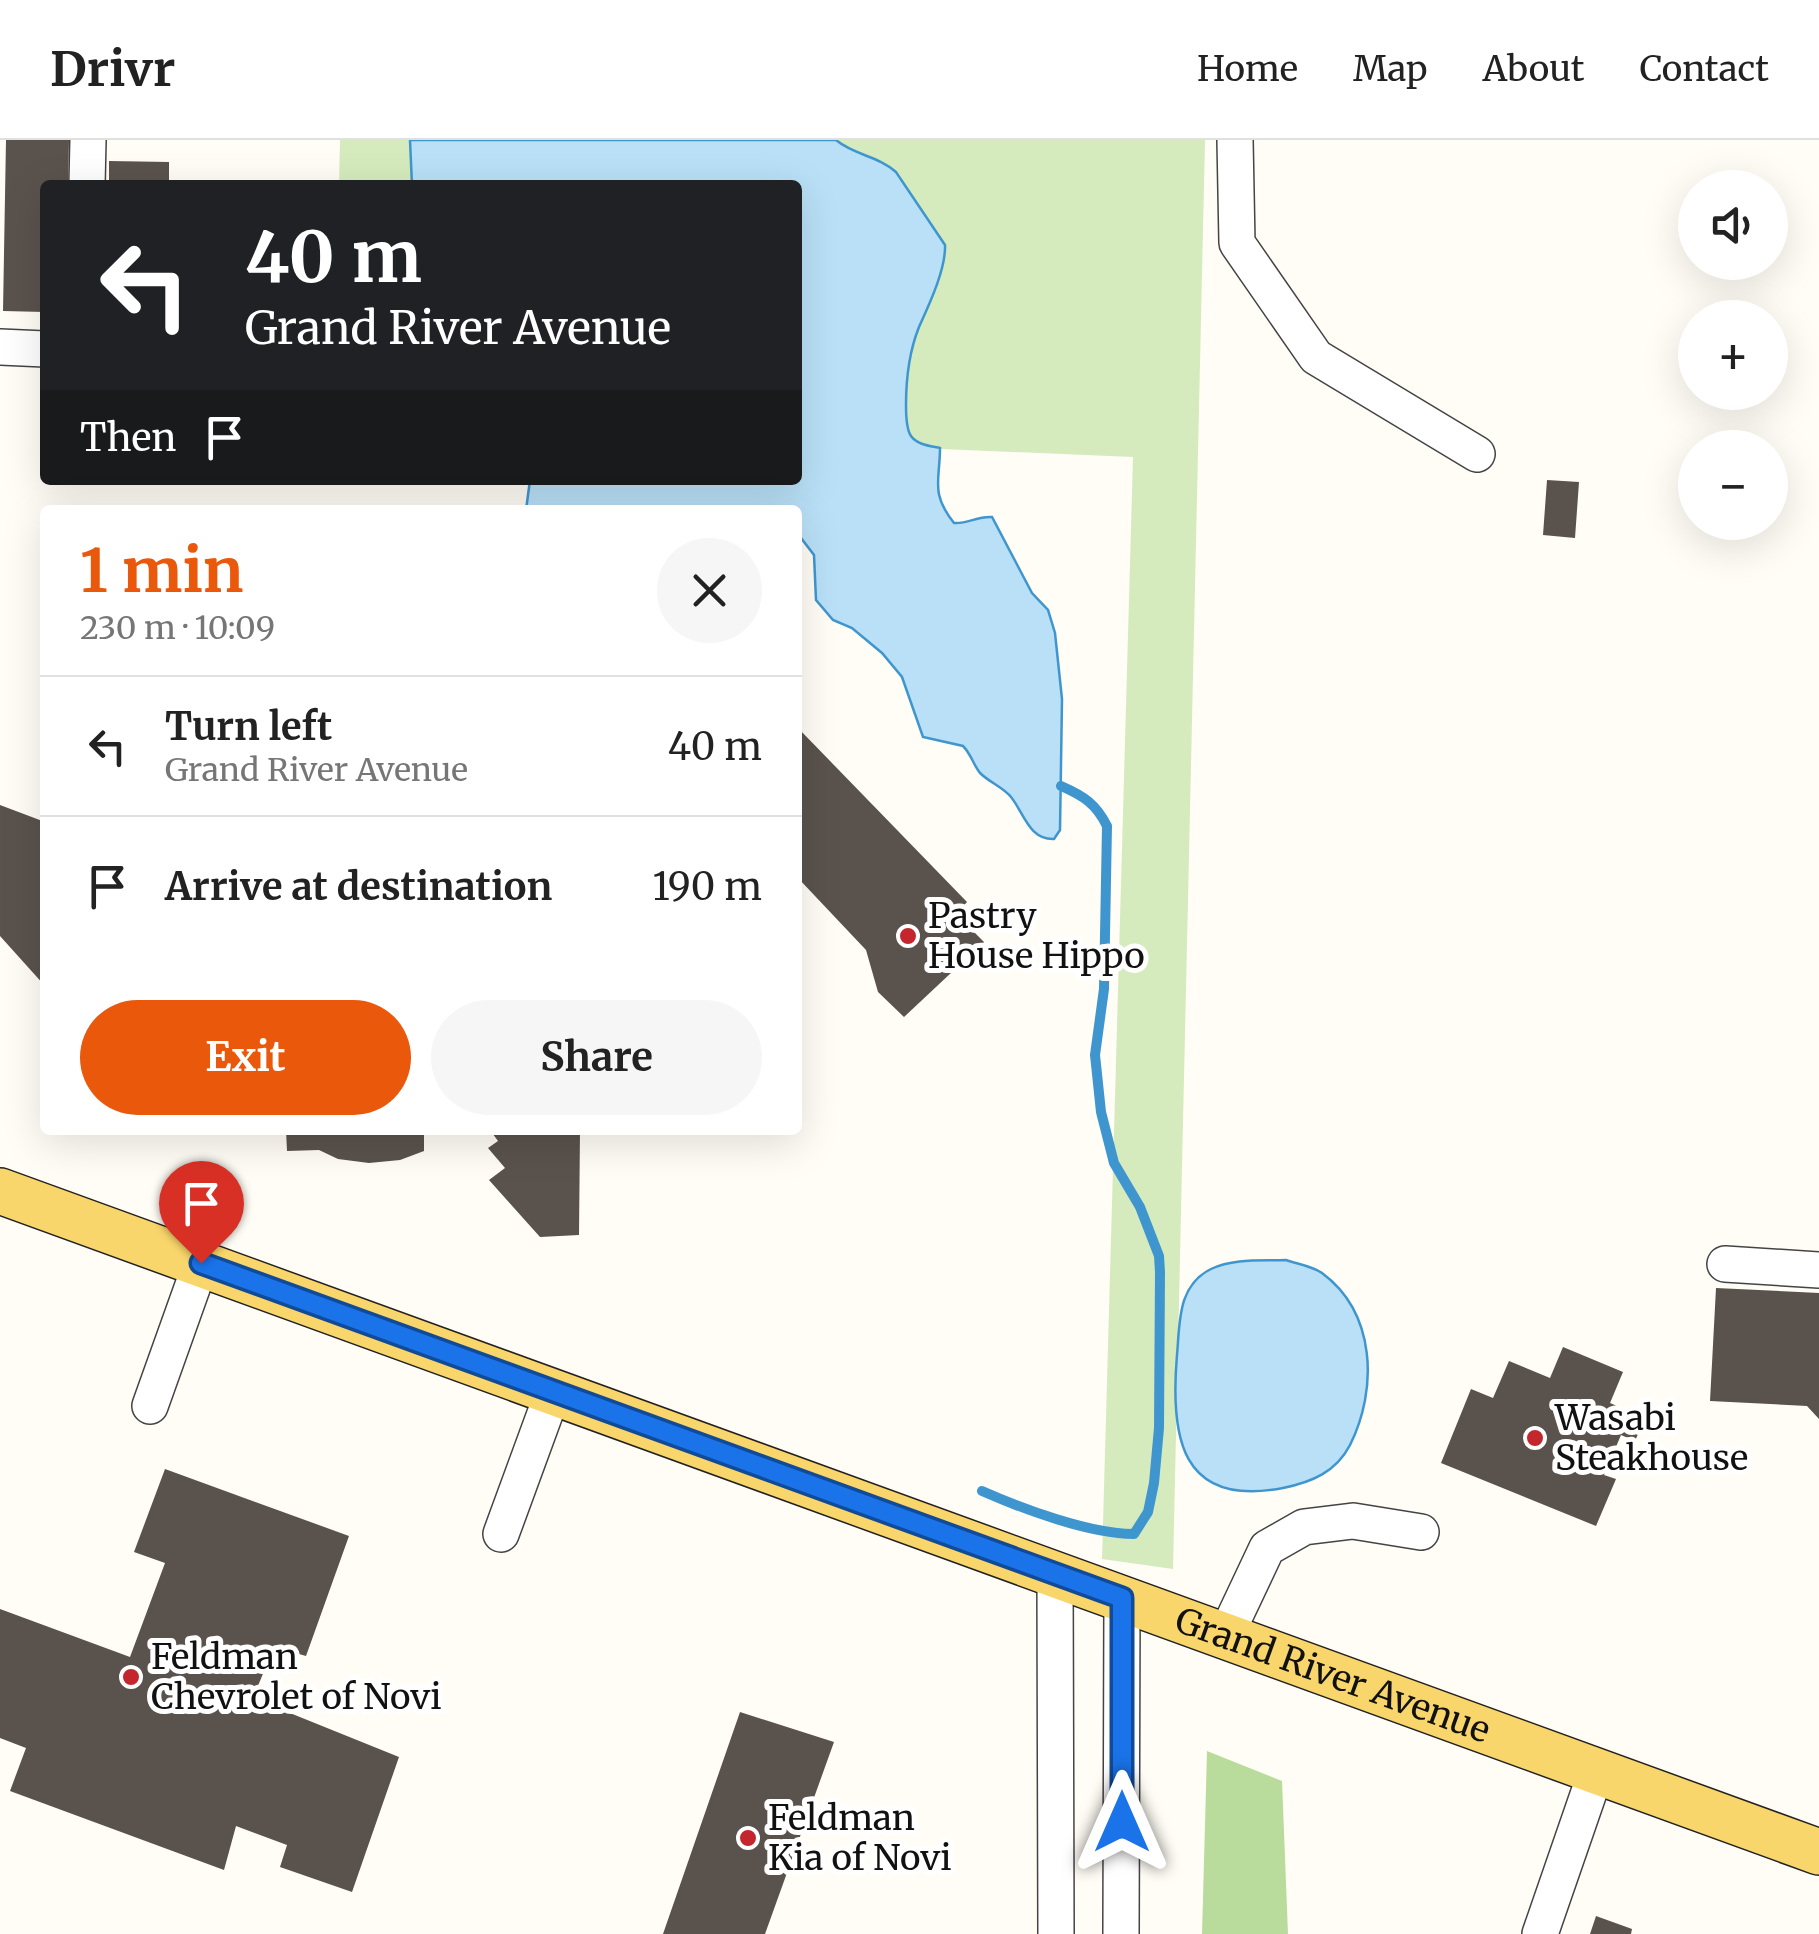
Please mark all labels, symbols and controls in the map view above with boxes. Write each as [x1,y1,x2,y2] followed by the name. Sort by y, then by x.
[50,39,175,99] text: Drivr
[1197,47,1298,91] text: Home
[1353,47,1428,91] text: Map
[1483,47,1584,91] text: About
[1639,47,1769,91] text: Contact
[1678,170,1788,540] map controls
[1678,170,1788,280] button: sound
[245,213,422,301] text: 40 m
[80,220,210,350] icon: left
[245,300,671,356] text: Grand River Avenue
[1678,300,1788,410] button: +
[197,410,252,465] icon: arrive
[80,414,177,461] text: Then
[1678,430,1788,540] button: −
[80,533,243,608] text: 1 min
[657,538,762,643] button: close
[80,608,275,648] text: 230 m · 10:09
[165,703,332,750] text: Turn left
[80,719,135,774] icon: left
[668,723,762,770] text: 40 m
[165,750,468,790] text: Grand River Avenue
[80,859,135,914] icon: arrive
[165,863,552,910] text: Arrive at destination
[652,863,762,910] text: 190 m
[928,894,1145,978] place label: Pastry House Hippo
[897,925,919,947] marker: Pastry House Hippo
[80,1000,411,1115] button: Exit
[431,1000,762,1115] button: Share
[159,1161,244,1264] pin
[174,1176,229,1231] icon: arrive
[1554,1396,1748,1480] place label: Wasabi Steakhouse
[1524,1427,1546,1449] marker: Wasabi Steakhouse
[1169,1598,1496,1753] street label: Grand River Avenue
[151,1635,442,1719] place label: Feldman Chevrolet of Novi
[120,1666,142,1688] marker: Feldman Chevrolet of Novi
[1070,1770,1174,1874] position arrow
[768,1796,952,1880] place label: Feldman Kia of Novi
[737,1827,759,1849] marker: Feldman Kia of Novi

